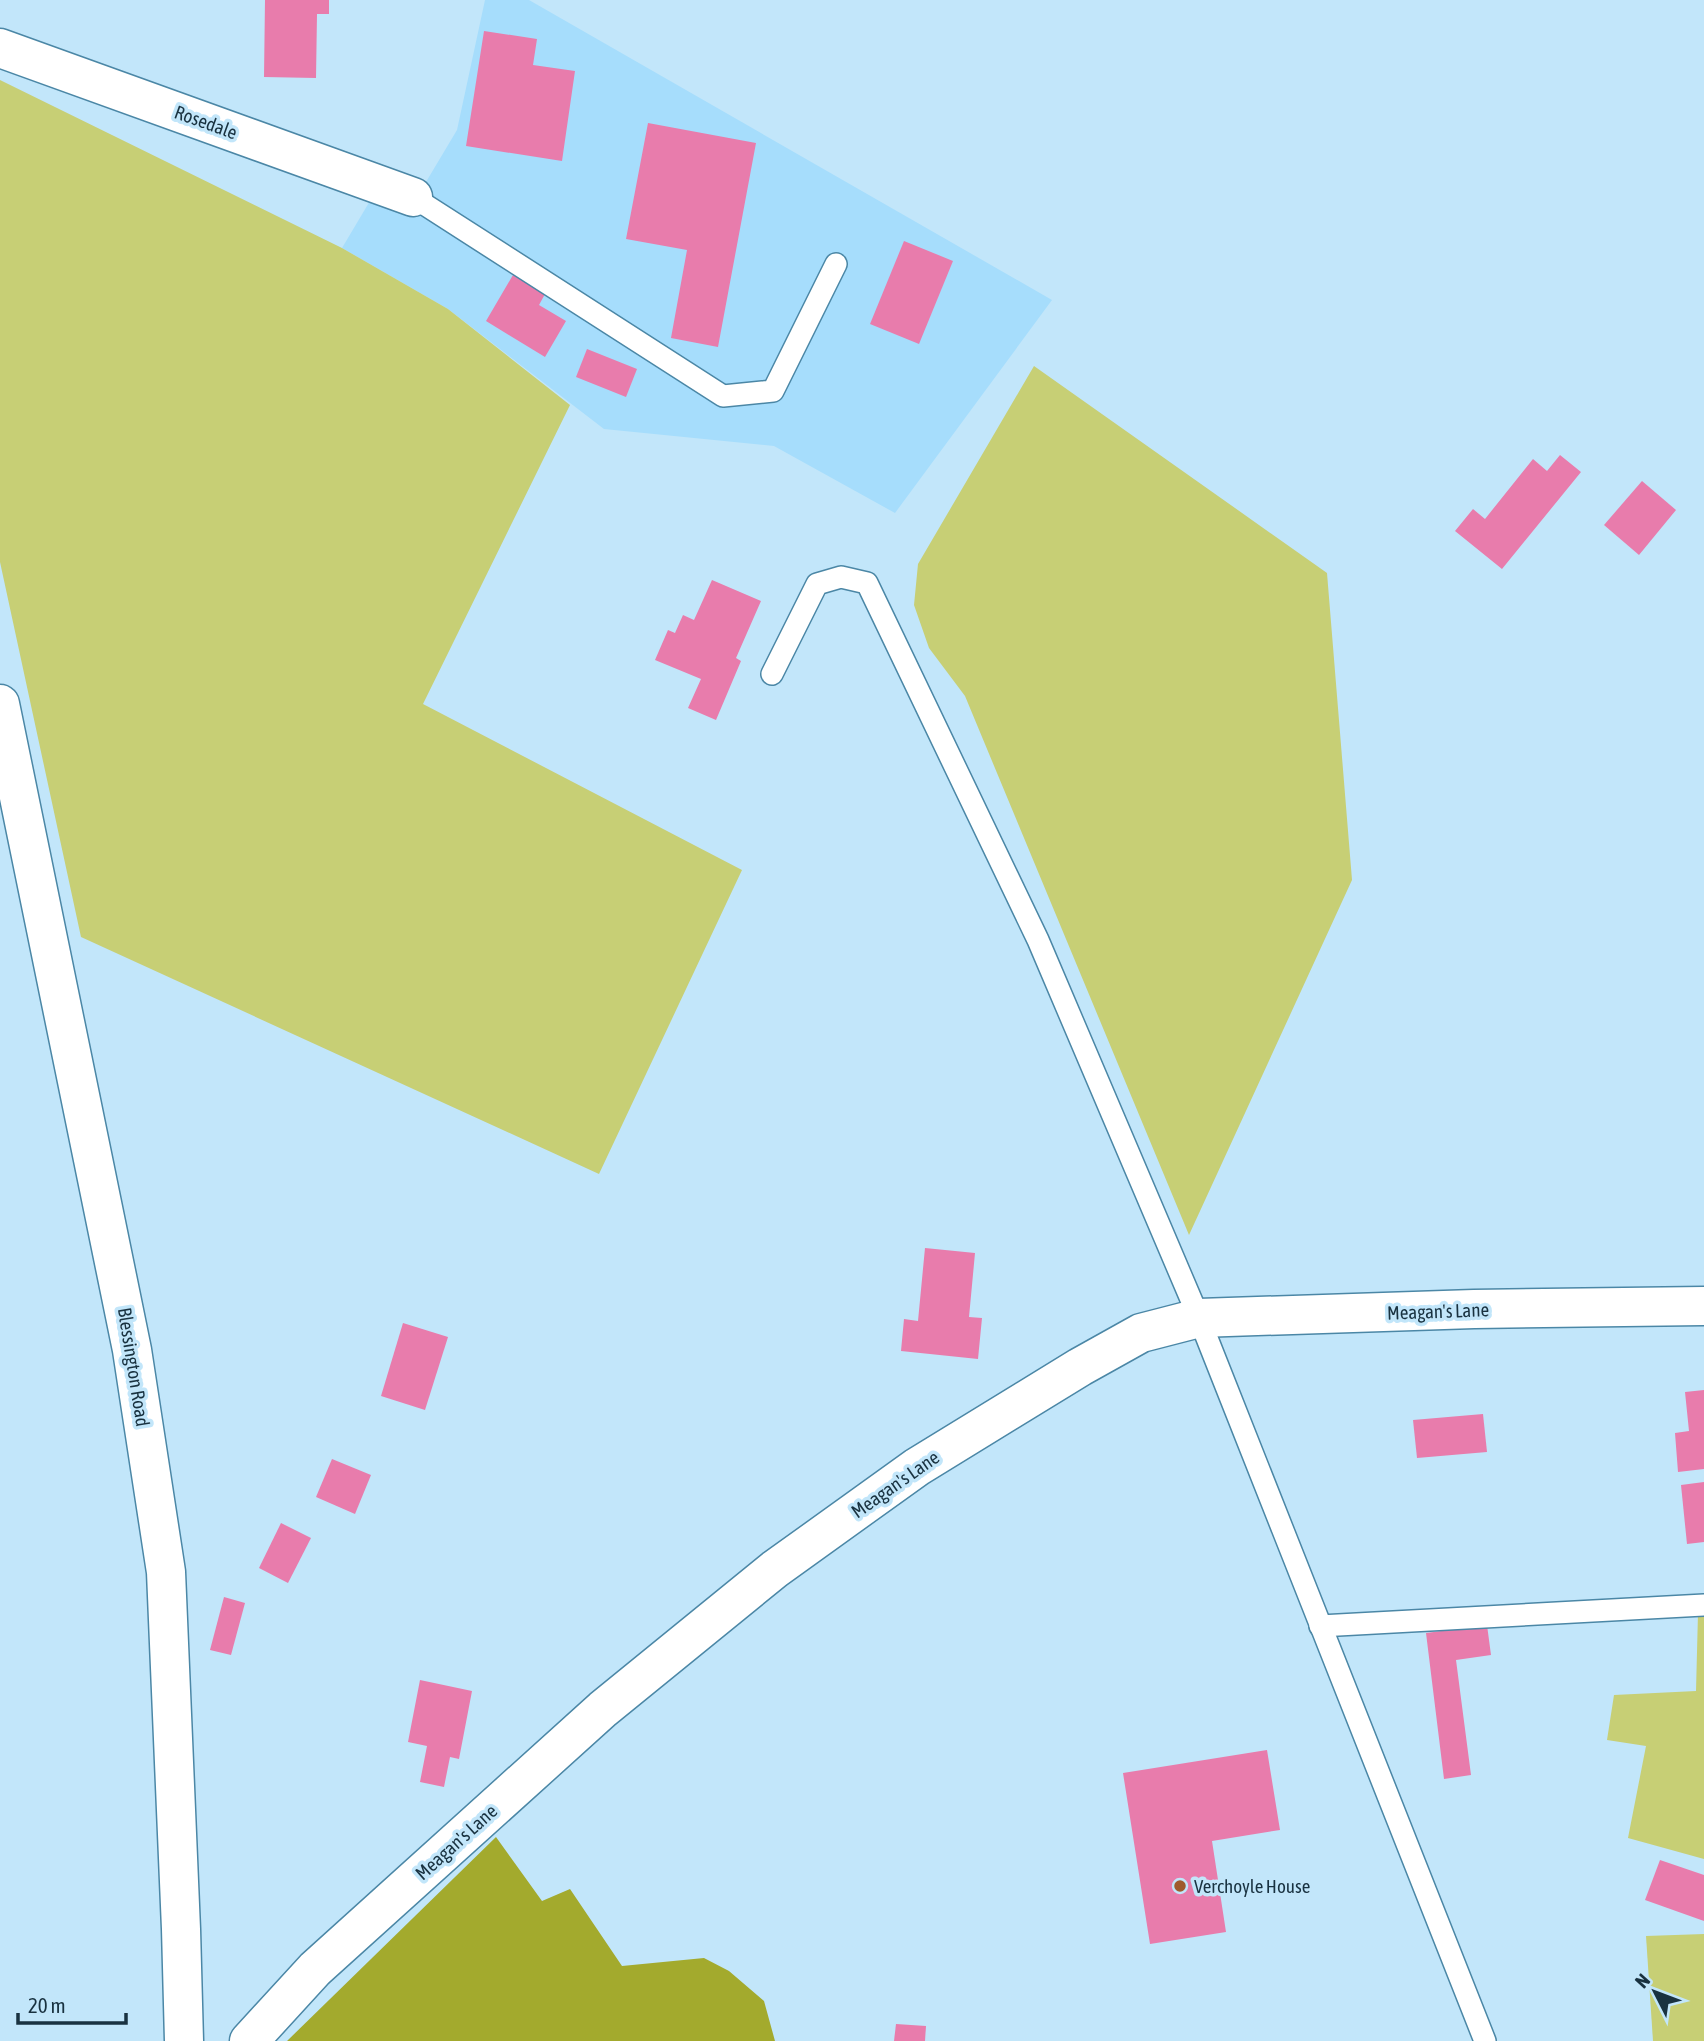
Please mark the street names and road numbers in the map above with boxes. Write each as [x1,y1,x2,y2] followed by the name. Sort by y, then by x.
[172,101,240,143] street label: Rosedale
[1387,1298,1489,1324] street label: Meagan's Lane
[114,1306,154,1428] street label: Blessington Road
[847,1446,943,1522] street label: Meagan's Lane
[411,1800,501,1884] street label: Meagan's Lane

